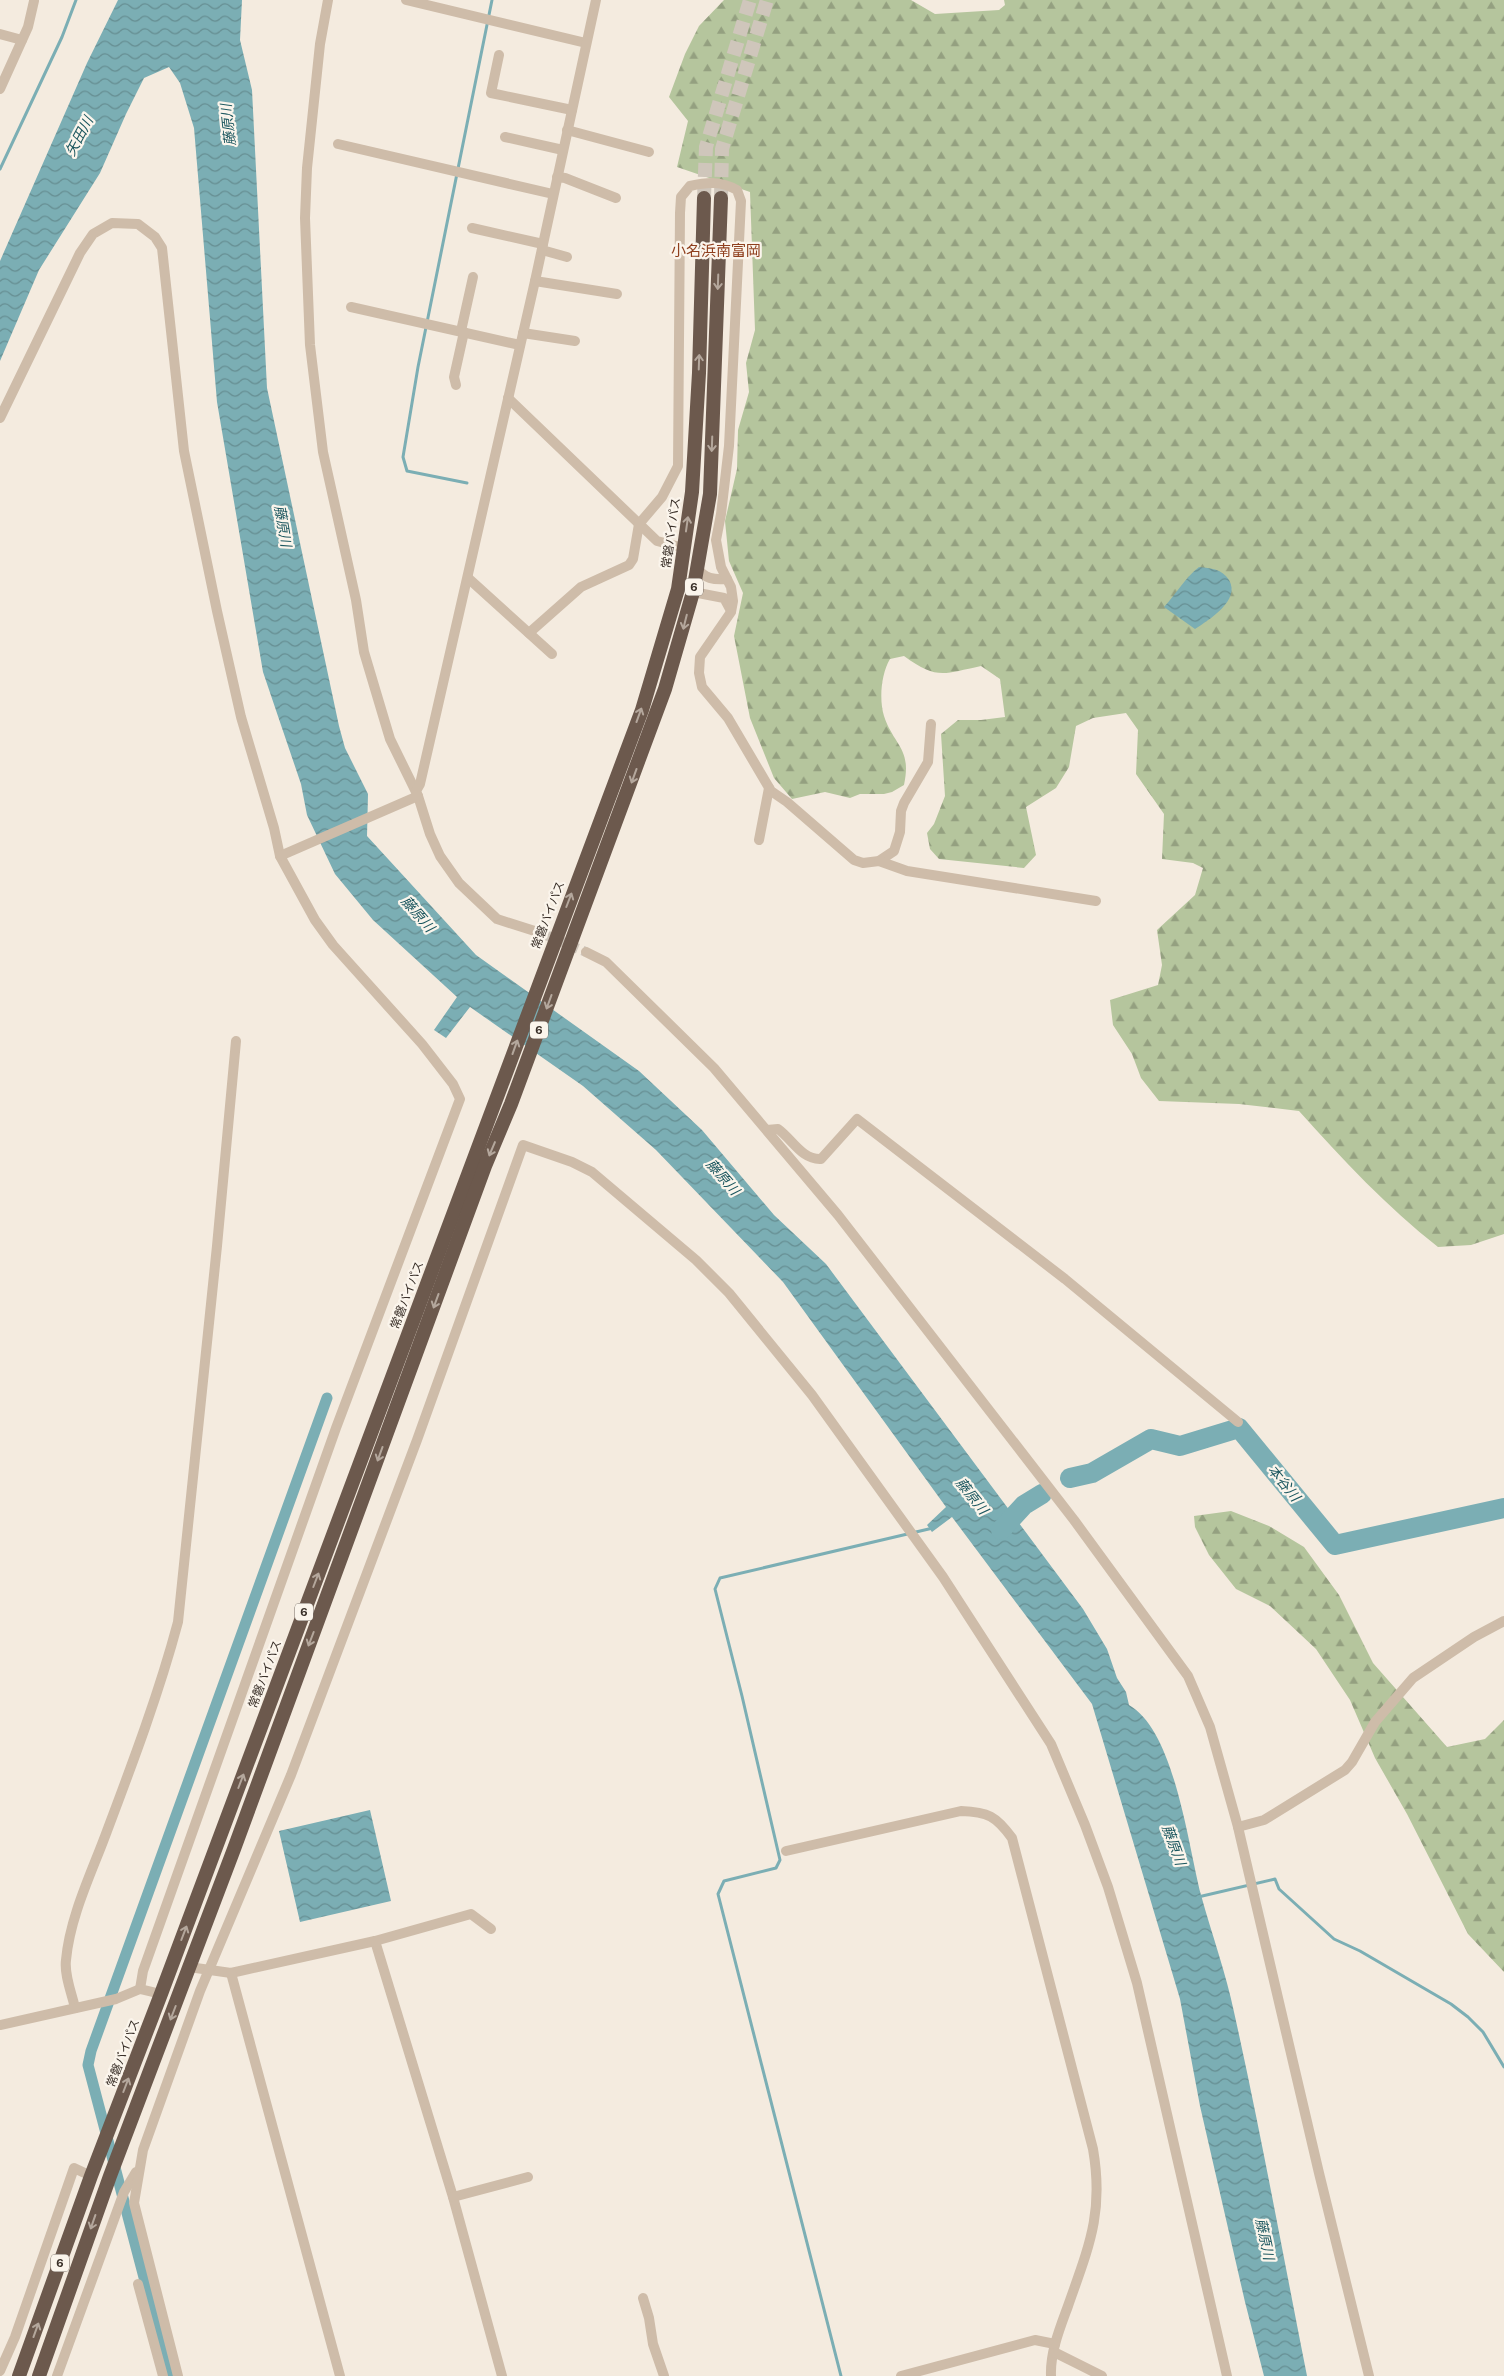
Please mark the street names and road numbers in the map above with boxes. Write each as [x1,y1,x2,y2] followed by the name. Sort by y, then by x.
[659,496,683,570] street label: 常磐バイパス
[685,578,703,596] road number: 6
[529,879,567,951] street label: 常磐バイパス
[530,1022,548,1038] road number: 6
[388,1259,426,1331] street label: 常磐バイパス
[295,1604,313,1620] road number: 6
[246,1638,284,1710] street label: 常磐バイパス
[104,2017,142,2089] street label: 常磐バイパス
[51,2254,69,2272] road number: 6

